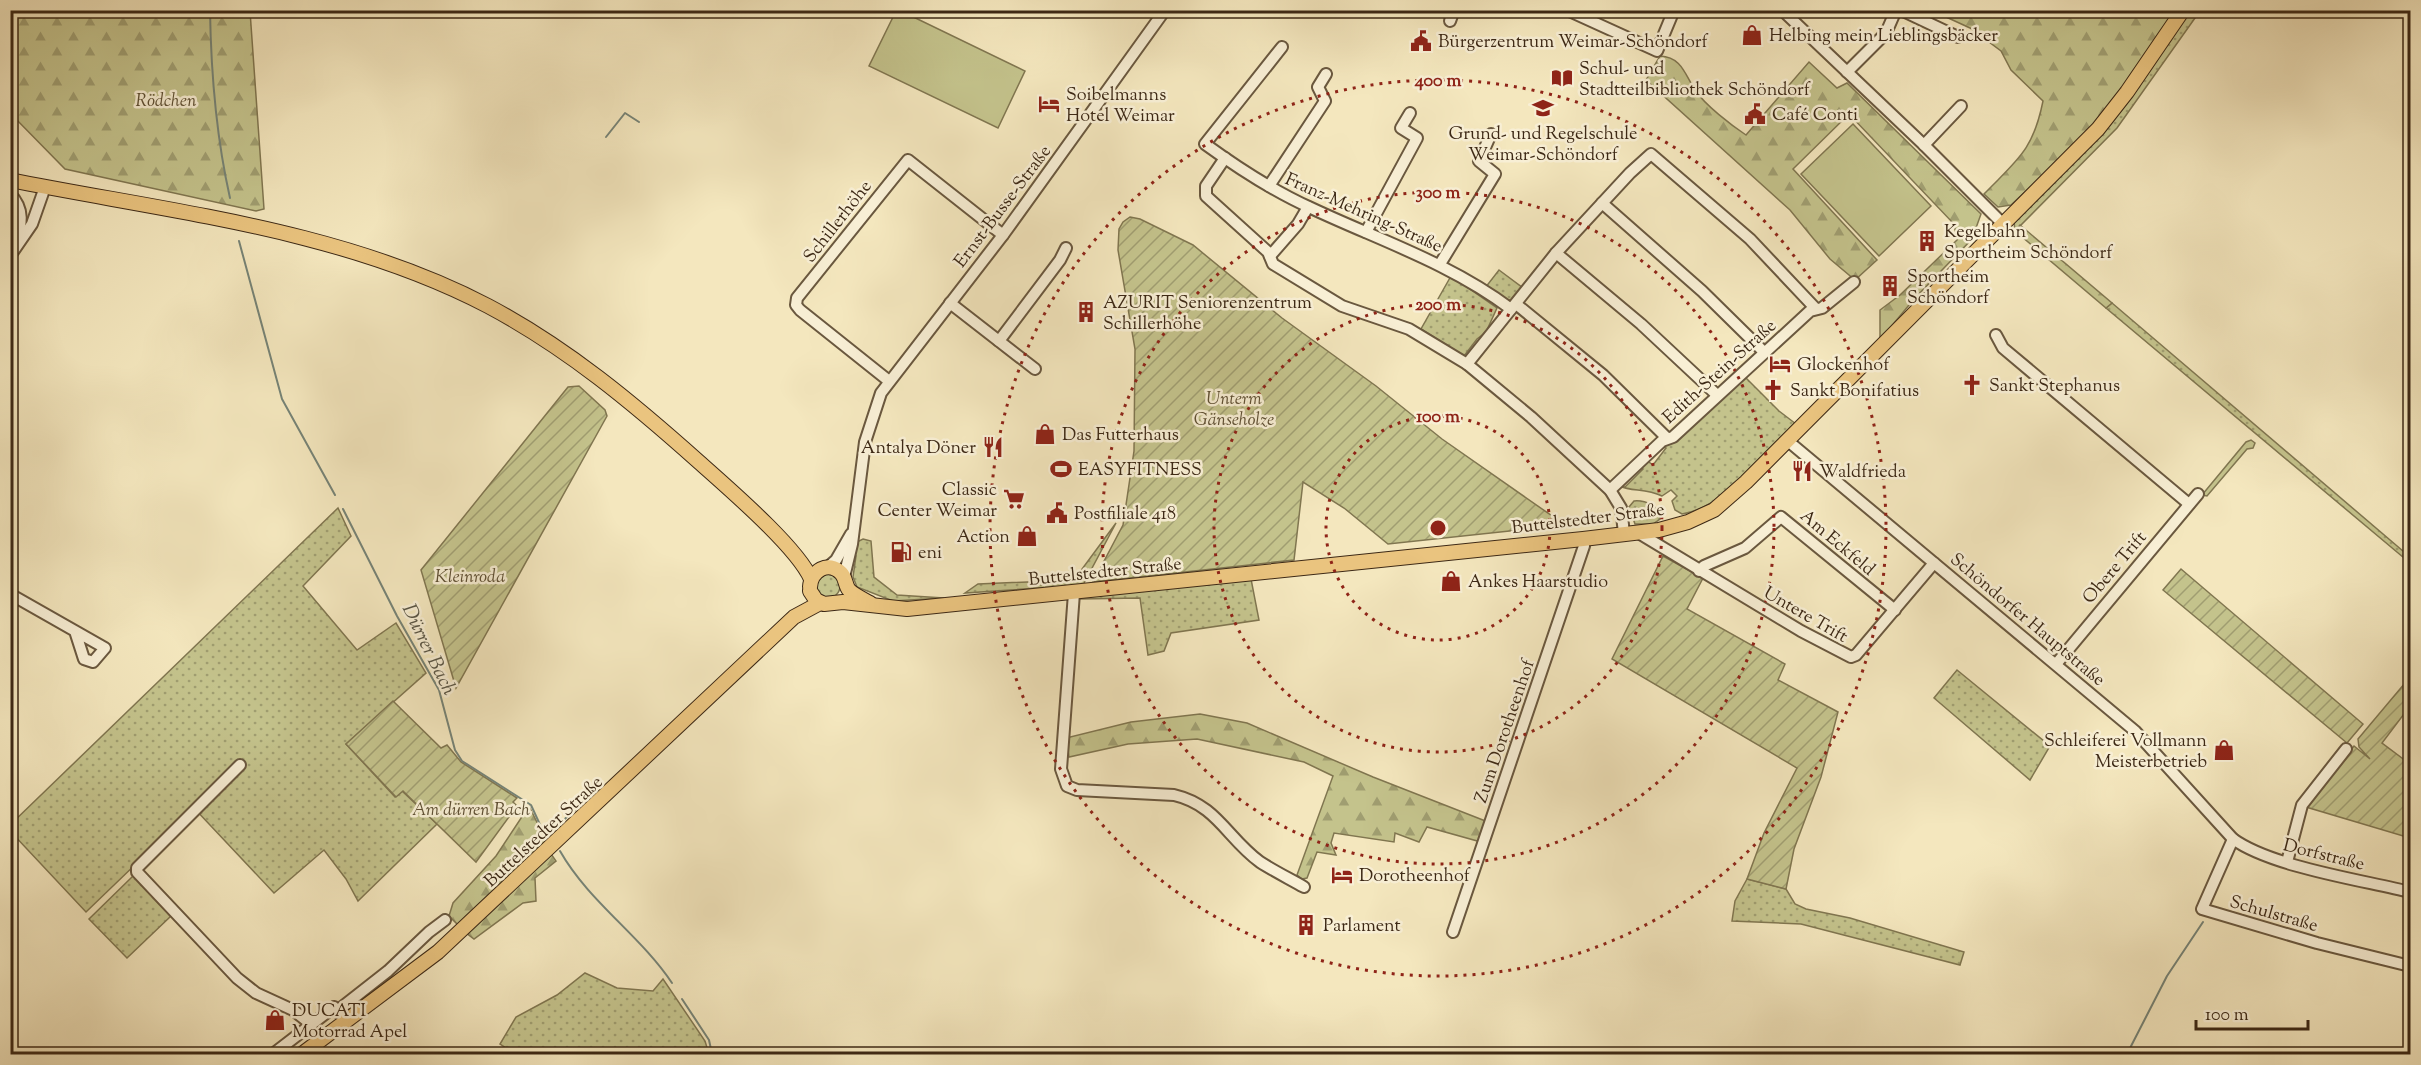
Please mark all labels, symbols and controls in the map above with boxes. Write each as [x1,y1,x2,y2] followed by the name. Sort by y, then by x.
[1740,23,1764,47] shop icon: Helbing mein Lieblingsbäcker
[1769,24,1998,50] place label: Helbing mein Lieblingsbäcker
[1409,29,1433,53] public building icon: Bürgerzentrum Weimar-Schöndorf
[1438,30,1709,56] place label: Bürgerzentrum Weimar-Schöndorf
[1579,57,1811,104] place label: Schul- und Stadtteilbibliothek Schöndorf
[1550,66,1574,90] library icon: Schul- und Stadtteilbibliothek Schöndorf
[1414,69,1461,95] text: 400 m
[1066,83,1175,130] place label: Soibelmanns Hotel Weimar
[136,89,197,115] park label: Rödchen
[1037,92,1061,116] hotel icon: Soibelmanns Hotel Weimar
[1531,96,1555,120] school or university icon: Grund- und Regelschule Weimar-Schöndorf
[1743,102,1767,126] public building icon: Café Conti
[1772,103,1858,129] place label: Café Conti
[1449,122,1637,169] place label: Grund- und Regelschule Weimar-Schöndorf
[949,140,1058,274] street label: Ernst-Busse-Straße
[1280,167,1446,260] street label: Franz-Mehring-Straße
[798,176,879,269] street label: Schillerhöhe
[1416,181,1461,207] text: 300 m
[1944,220,2113,267] place label: Kegelbahn Sportheim Schöndorf
[1915,229,1939,253] building icon: Kegelbahn Sportheim Schöndorf
[1907,265,1990,312] place label: Sportheim Schöndorf
[1878,274,1902,298] building icon: Sportheim Schöndorf
[1103,291,1312,338] place label: AZURIT Seniorenzentrum Schillerhöhe
[1415,293,1461,319] text: 200 m
[1074,300,1098,324] building icon: AZURIT Seniorenzentrum Schillerhöhe
[1658,314,1783,431] street label: Edith-Stein-Straße
[1768,352,1792,376] hotel icon: Glockenhof
[1797,353,1890,379] place label: Glockenhof
[1960,373,1984,397] church icon: Sankt Stephanus
[1989,374,2120,400] place label: Sankt Stephanus
[1761,378,1785,402] church icon: Sankt Bonifatius
[1790,379,1919,405] place label: Sankt Bonifatius
[1194,387,1274,434] park label: Unterm Gänseholze
[1416,405,1460,431] text: 100 m
[1033,422,1057,446] shop icon: Das Futterhaus
[1062,423,1179,449] place label: Das Futterhaus
[981,435,1005,459] restaurant icon: Antalya Döner
[861,436,976,462] place label: Antalya Döner
[1049,457,1073,481] sports icon: EASYFITNESS
[1078,458,1202,484] place label: EASYFITNESS
[1790,459,1814,483] restaurant icon: Waldfrieda
[1819,460,1906,486] place label: Waldfrieda
[878,478,997,525] place label: Classic Center Weimar
[1002,487,1026,511] supermarket icon: Classic Center Weimar
[1510,498,1666,542] street label: Buttelstedter Straße
[1045,501,1069,525] public building icon: Postfiliale 418
[1074,502,1176,528] place label: Postfiliale 418
[1793,504,1880,583] street label: Am Eckfeld
[1428,518,1448,538] centre of rings
[1015,524,1039,548] shop icon: Action
[957,525,1010,551] place label: Action
[2077,526,2154,610] street label: Obere Trift
[889,540,913,564] fuel station icon: eni
[918,541,942,567] place label: eni
[1943,548,2110,693] street label: Schöndorfer Hauptstraße
[1027,552,1183,594] street label: Buttelstedter Straße
[435,565,505,591] park label: Kleinroda
[1439,569,1463,593] shop icon: Ankes Haarstudio
[1468,570,1608,596] place label: Ankes Haarstudio
[1758,581,1852,650] street label: Untere Trift
[393,600,462,701] water label: Dürrer Bach
[1469,656,1543,807] street label: Zum Dorotheenhof
[2044,729,2207,776] place label: Schleiferei Vollmann Meisterbetrieb
[2212,738,2236,762] shop icon: Schleiferei Vollmann Meisterbetrieb
[479,770,610,894] street label: Buttelstedter Straße
[412,798,530,824] park label: Am dürren Bach
[2280,833,2367,879] street label: Dorfstraße
[1330,863,1354,887] hotel icon: Dorotheenhof
[1359,864,1471,890] place label: Dorotheenhof
[2226,890,2321,940] street label: Schulstraße
[1294,913,1318,937] building icon: Parlament
[1323,914,1401,940] place label: Parlament
[2196,993,2308,1031] scale bar
[292,999,407,1046] place label: DUCATI Motorrad Apel
[2205,1003,2249,1029] text: 100 m
[263,1008,287,1032] shop icon: DUCATI Motorrad Apel

